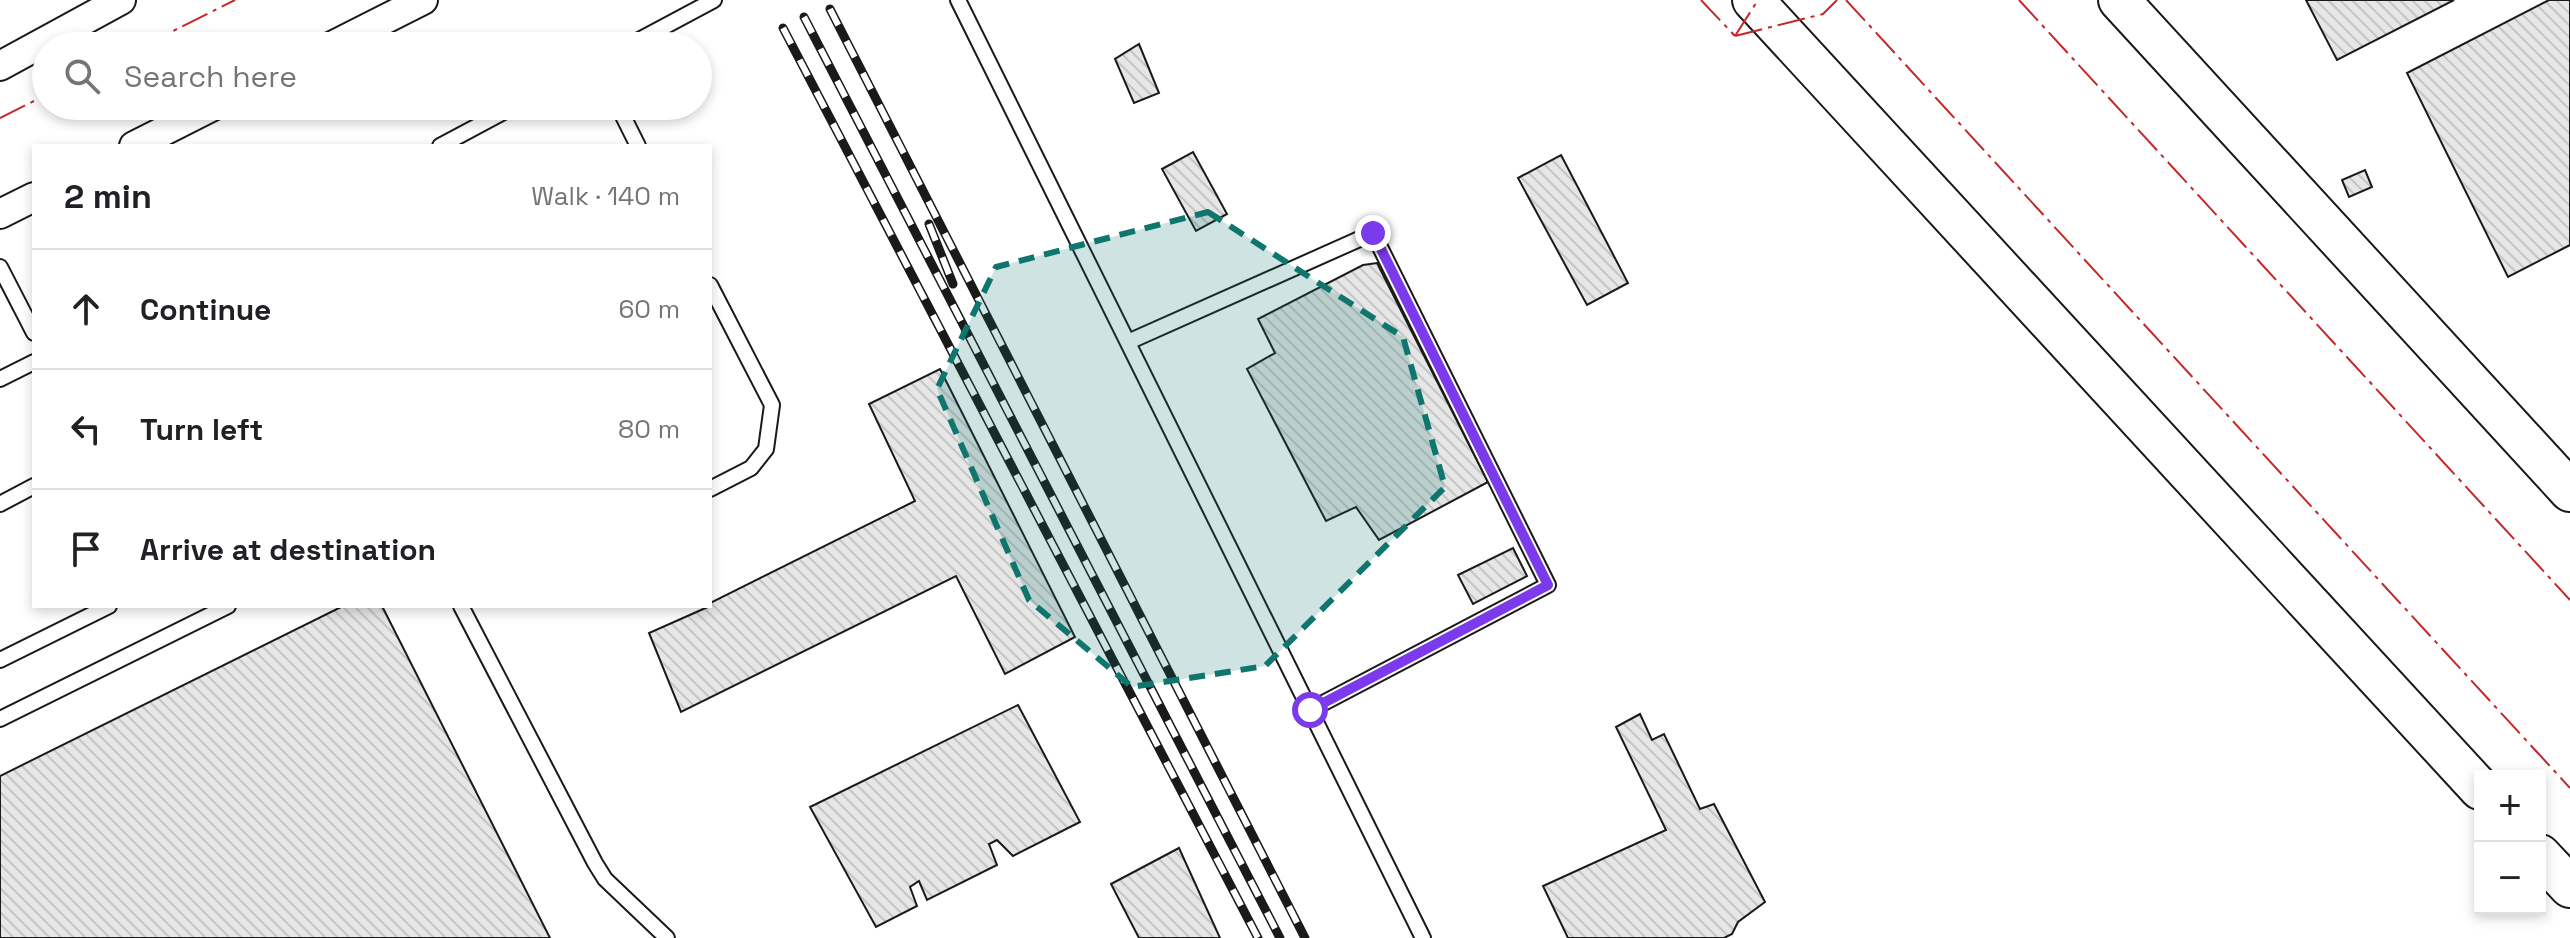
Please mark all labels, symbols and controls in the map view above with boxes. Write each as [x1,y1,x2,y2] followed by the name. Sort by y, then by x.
[32,32,712,120] search box
[60,54,104,98] icon: search
[124,57,297,96] text: Search here
[64,175,152,218] text: 2 min
[531,179,680,213] text: Walk · 140 m
[1355,215,1391,251] route end
[64,287,108,331] icon: ahead
[140,290,271,329] text: Continue
[618,292,680,326] text: 60 m
[64,407,108,451] icon: left
[140,410,263,449] text: Turn left
[618,412,680,446] text: 80 m
[64,527,108,571] icon: arrive
[140,530,436,569] text: Arrive at destination
[1292,692,1328,728] route start
[2474,770,2546,914] map controls
[2474,770,2546,842] button: +
[2474,842,2546,914] button: −

